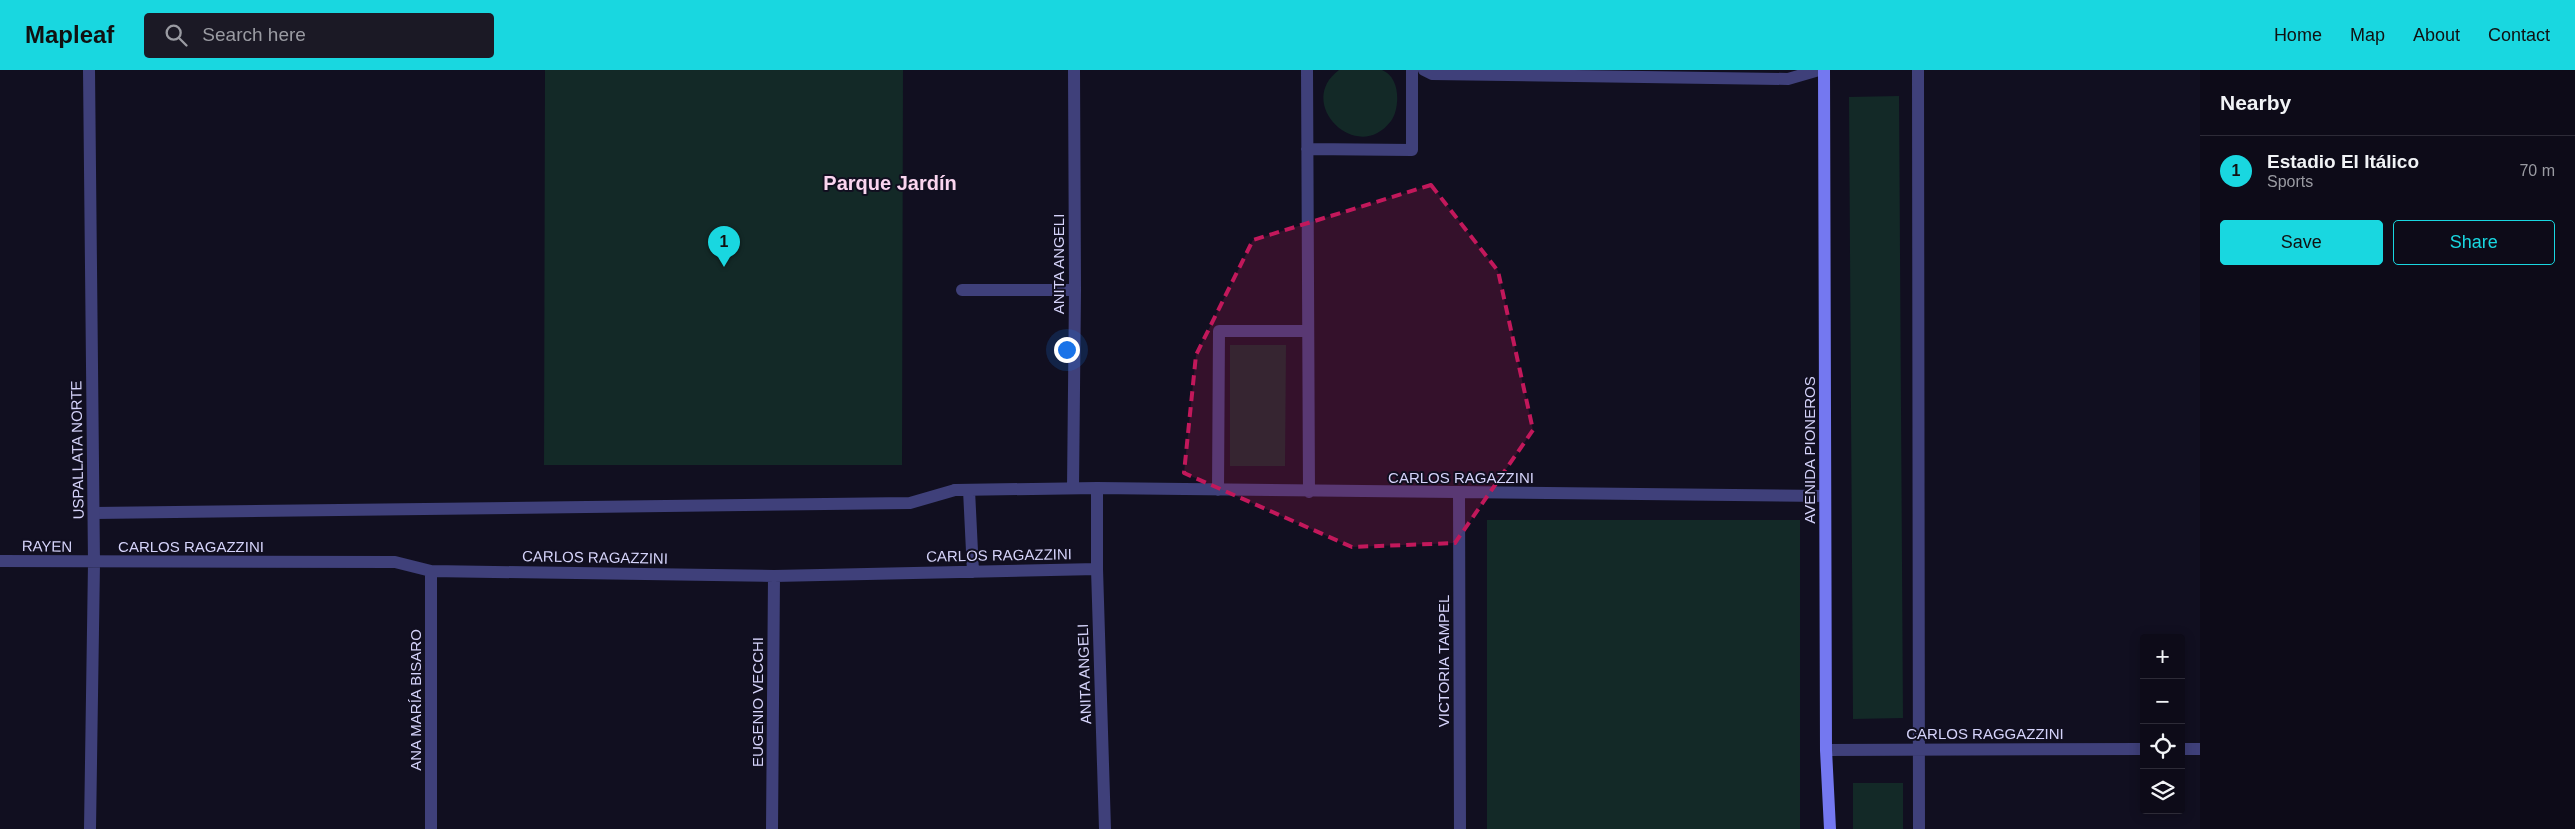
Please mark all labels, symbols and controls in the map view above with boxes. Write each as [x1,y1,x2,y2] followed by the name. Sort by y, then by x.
[144,13,494,58] search box
[25,21,114,48] text: Mapleaf
[162,21,190,49] icon: search
[202,24,306,45] text: Search here
[2274,25,2322,45] text: Home
[2350,25,2385,45] text: Map
[2413,25,2460,45] text: About
[2488,25,2550,45] text: Contact
[2220,91,2291,114] text: Nearby
[2267,151,2419,172] text: Estadio El Itálico
[2232,162,2240,179] text: 1
[2519,162,2555,179] text: 70 m
[823,172,957,194] district label: Parque Jardín
[2267,173,2313,190] text: Sports
[1050,214,1067,314] street label: ANITA ANGELI
[2220,220,2383,265] button: Save
[2393,220,2555,265] button: Share
[708,226,740,267] pin: 1
[1054,337,1080,363] your location
[1801,376,1818,524] street label: AVENIDA PIONEROS
[67,380,87,520] street label: USPALLATA NORTE
[1388,469,1534,486] street label: CARLOS RAGAZZINI
[22,537,72,555] street label: RAYEN
[118,538,264,555] street label: CARLOS RAGAZZINI
[926,545,1072,565] street label: CARLOS RAGAZZINI
[522,547,668,567] street label: CARLOS RAGAZZINI
[1435,595,1452,727] street label: VICTORIA TAMPEL
[1074,623,1094,725] street label: ANITA ANGELI
[407,629,424,771] street label: ANA MARÍA BISARO
[2140,634,2185,814] map controls
[2140,634,2185,679] button: +
[749,637,766,767] street label: EUGENIO VECCHI
[2140,679,2185,724] button: −
[2140,724,2185,769] button: locate
[1906,725,2064,742] street label: CARLOS RAGGAZZINI
[2140,769,2185,814] button: layers

